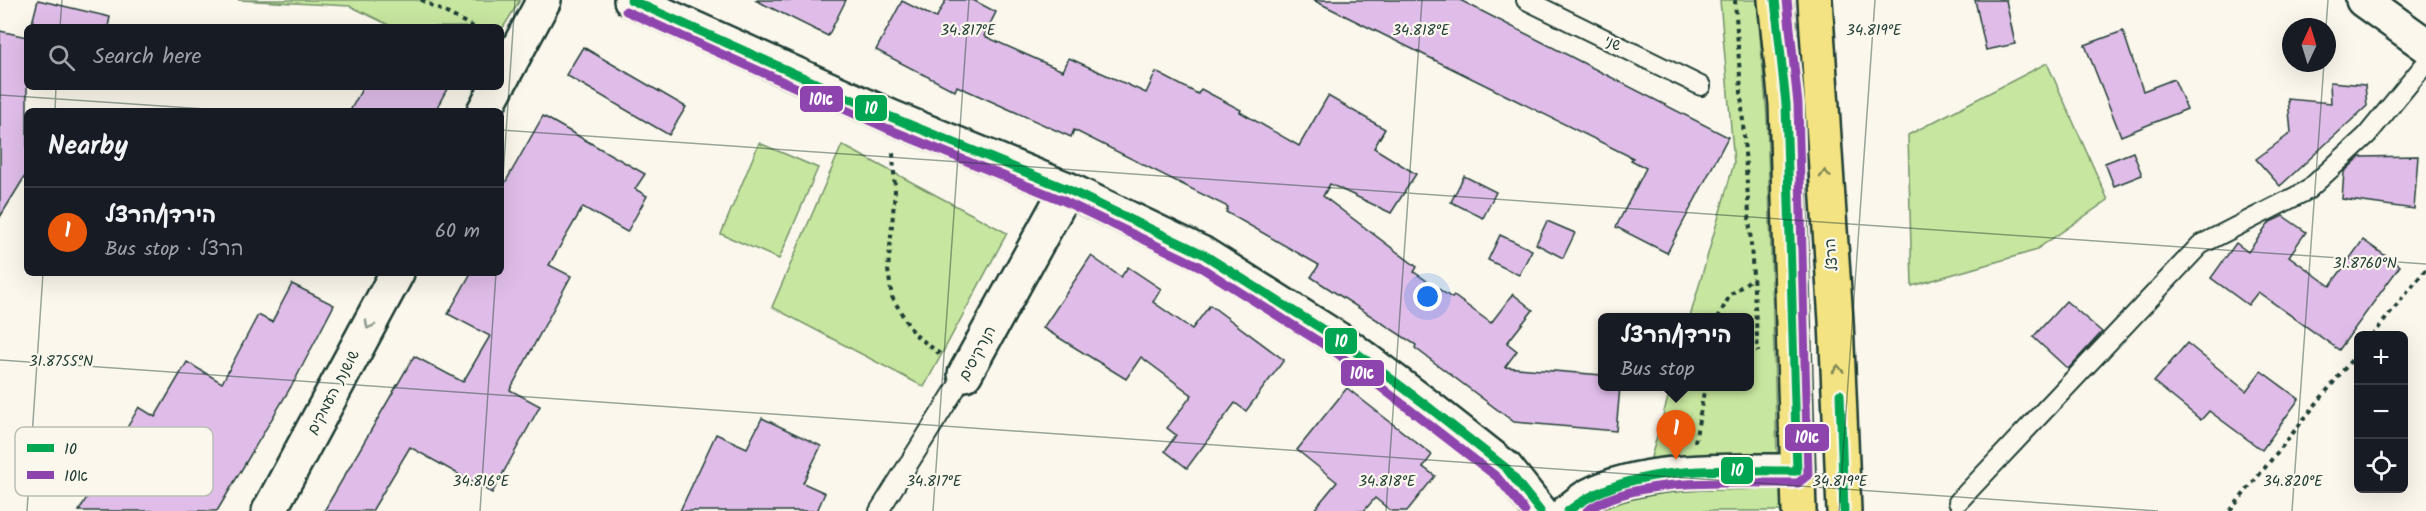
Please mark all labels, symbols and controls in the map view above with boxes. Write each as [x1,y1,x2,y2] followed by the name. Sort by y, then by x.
[2282,18,2336,72] north arrow
[941,19,997,43] text: 34.817°E
[1392,19,1451,43] text: 34.818°E
[1846,19,1903,43] text: 34.819°E
[24,24,504,90] search box
[1600,29,1626,58] street label: שני
[93,40,201,75] text: Search here
[45,41,78,74] icon: search
[799,85,844,113] line badge: 10א
[809,88,833,113] text: 10א
[854,94,888,122] line badge: 10
[864,97,878,122] text: 10
[48,126,128,168] text: Nearby
[1819,170,1832,179] one-way arrow
[105,199,216,234] text: הירדן/הרצל
[64,216,71,248] text: 1
[435,216,480,248] text: 60 m
[105,234,244,266] text: Bus stop · הרצל
[1819,237,1845,272] street label: הרצל
[2333,252,2397,276] text: 31.8760°N
[1413,282,1442,311] your location
[1598,313,1754,391] popup
[365,318,376,329] one-way arrow
[1620,319,1732,354] text: הירדן/הרצל
[953,322,1003,385] street label: הנרקיסים
[1324,327,1358,355] line badge: 10
[1334,330,1348,355] text: 10
[2354,331,2408,493] map controls
[2354,331,2408,385] button: +
[301,346,366,439] street label: שושנת העמקים
[29,350,93,374] text: 31.8755°N
[1620,354,1694,386] text: Bus stop
[1340,359,1385,387] line badge: 10א
[1350,362,1374,387] text: 10א
[1832,364,1845,373] one-way arrow
[2354,385,2408,439] button: −
[1656,410,1696,460] pin: 1
[1784,423,1830,452] line badge: 10א
[1795,426,1819,451] text: 10א
[15,427,213,496] legend
[64,437,77,462] text: 10
[2354,439,2408,493] button: locate
[1720,456,1754,485] line badge: 10
[1730,459,1744,484] text: 10
[64,464,88,489] text: 10א
[453,470,510,494] text: 34.816°E
[907,470,963,494] text: 34.817°E
[1358,470,1417,494] text: 34.818°E
[1812,470,1869,494] text: 34.819°E
[2263,470,2324,494] text: 34.820°E

